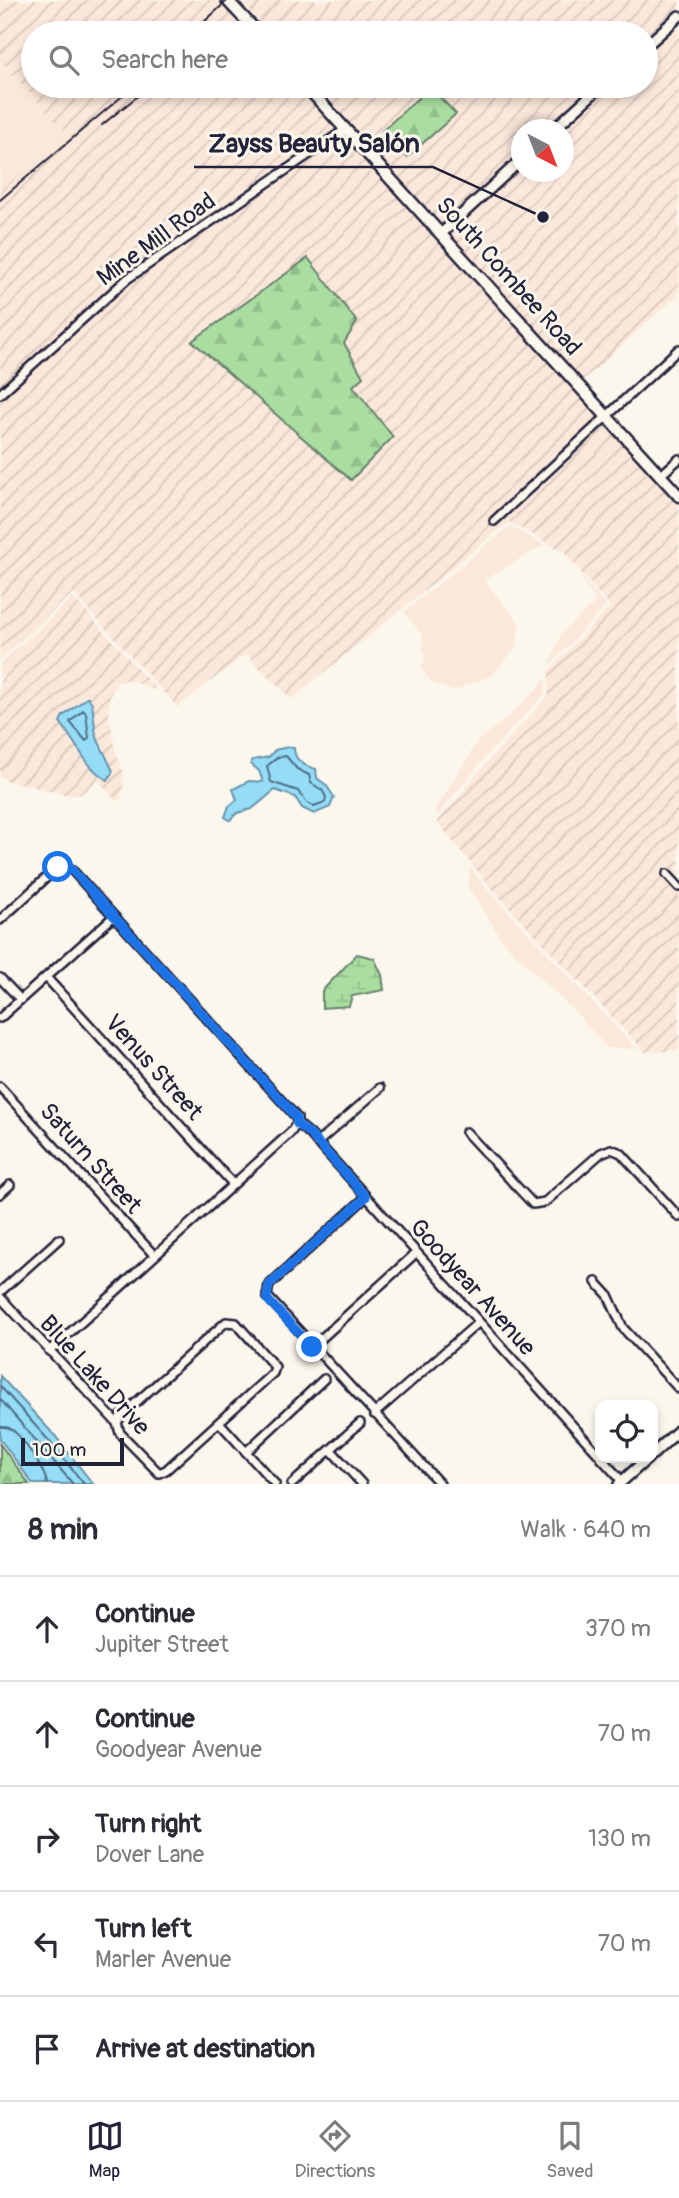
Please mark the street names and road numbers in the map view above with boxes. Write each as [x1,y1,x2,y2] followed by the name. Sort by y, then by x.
[91,187,221,292] street label: Mine Mill Road
[430,191,588,362] street label: South Combee Road
[99,1008,209,1126] street label: Venus Street
[33,1097,148,1220] street label: Saturn Street
[404,1213,542,1362] street label: Goodyear Avenue
[33,1309,156,1441] street label: Blue Lake Drive

